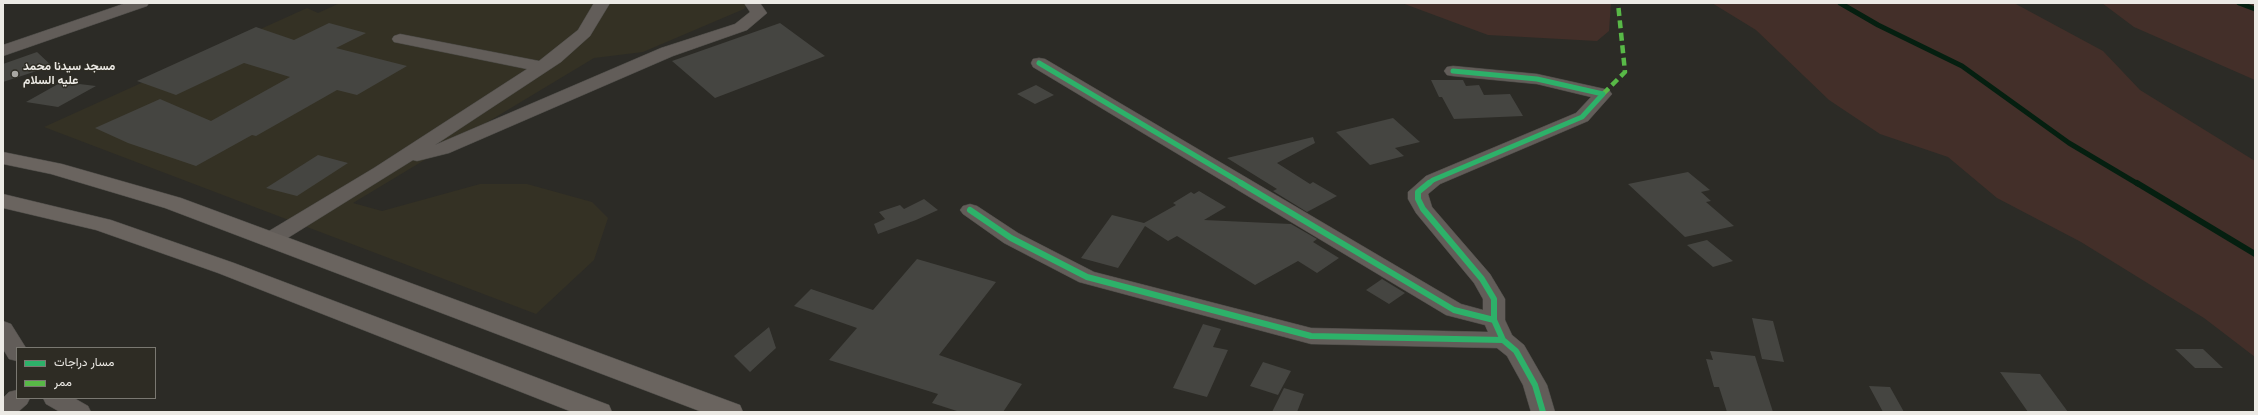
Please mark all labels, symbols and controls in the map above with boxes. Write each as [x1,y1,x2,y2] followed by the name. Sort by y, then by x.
[23,60,115,88] place label: مسجد سيدنا محمد عليه السلام
[10,69,20,79] marker: مسجد سيدنا محمد عليه السلام
[16,347,156,399] legend
[54,354,114,370] text: مسار دراجات
[54,374,72,390] text: ممر

